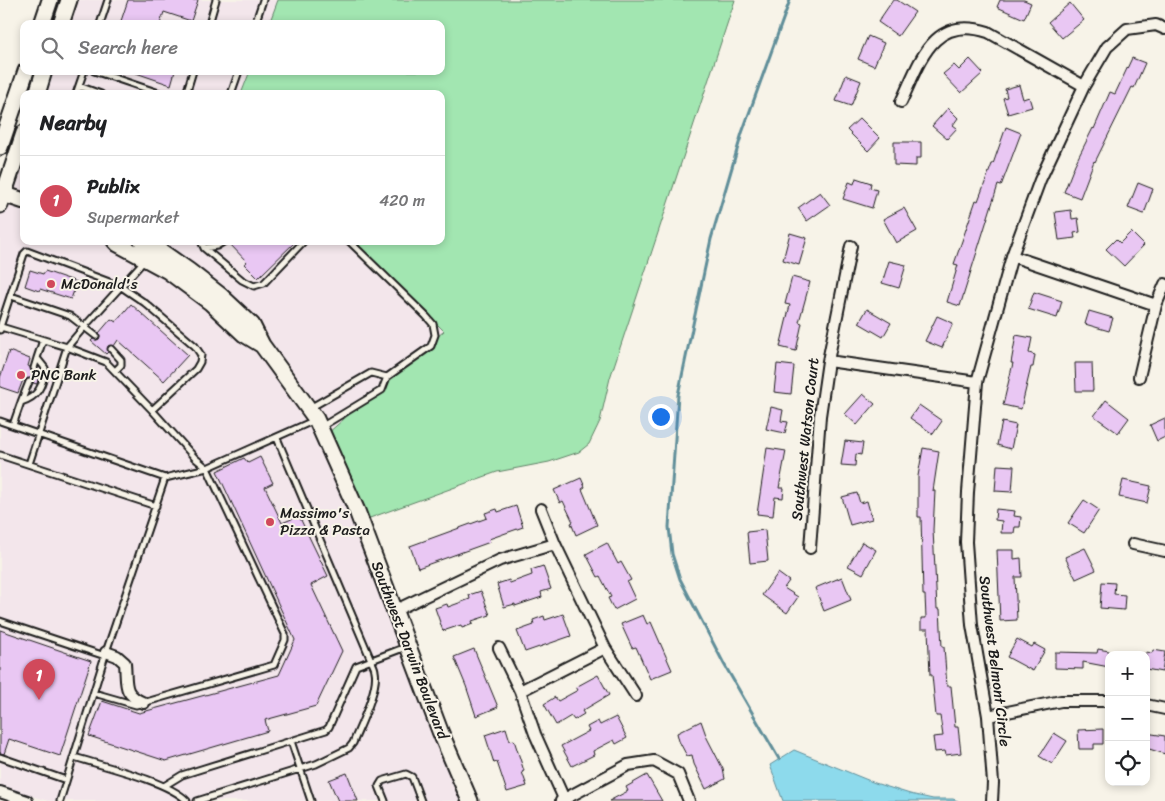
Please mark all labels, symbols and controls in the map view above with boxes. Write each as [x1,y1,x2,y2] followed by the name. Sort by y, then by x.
[20,20,445,75] search box
[78,31,178,64] text: Search here
[38,34,66,62] icon: search
[40,104,106,142] text: Nearby
[87,170,140,203] text: Publix
[53,186,59,215] text: 1
[379,186,425,215] text: 420 m
[87,203,179,232] text: Supermarket
[61,271,138,297] place label: McDonald's
[45,278,57,290] marker: McDonald's
[784,356,827,522] street label: Southwest Watson Court
[31,362,97,388] place label: PNC Bank
[15,369,27,381] marker: PNC Bank
[648,404,674,430] your location
[280,500,370,543] place label: Massimo's Pizza & Pasta
[264,516,276,528] marker: Massimo's Pizza & Pasta
[364,557,456,744] street label: Southwest Darwin Boulevard
[972,574,1018,748] street label: Southwest Belmont Circle
[1105,651,1150,786] map controls
[1105,651,1150,696] button: +
[23,659,55,700] pin: 1
[1105,696,1150,741] button: −
[1105,741,1150,786] button: locate

